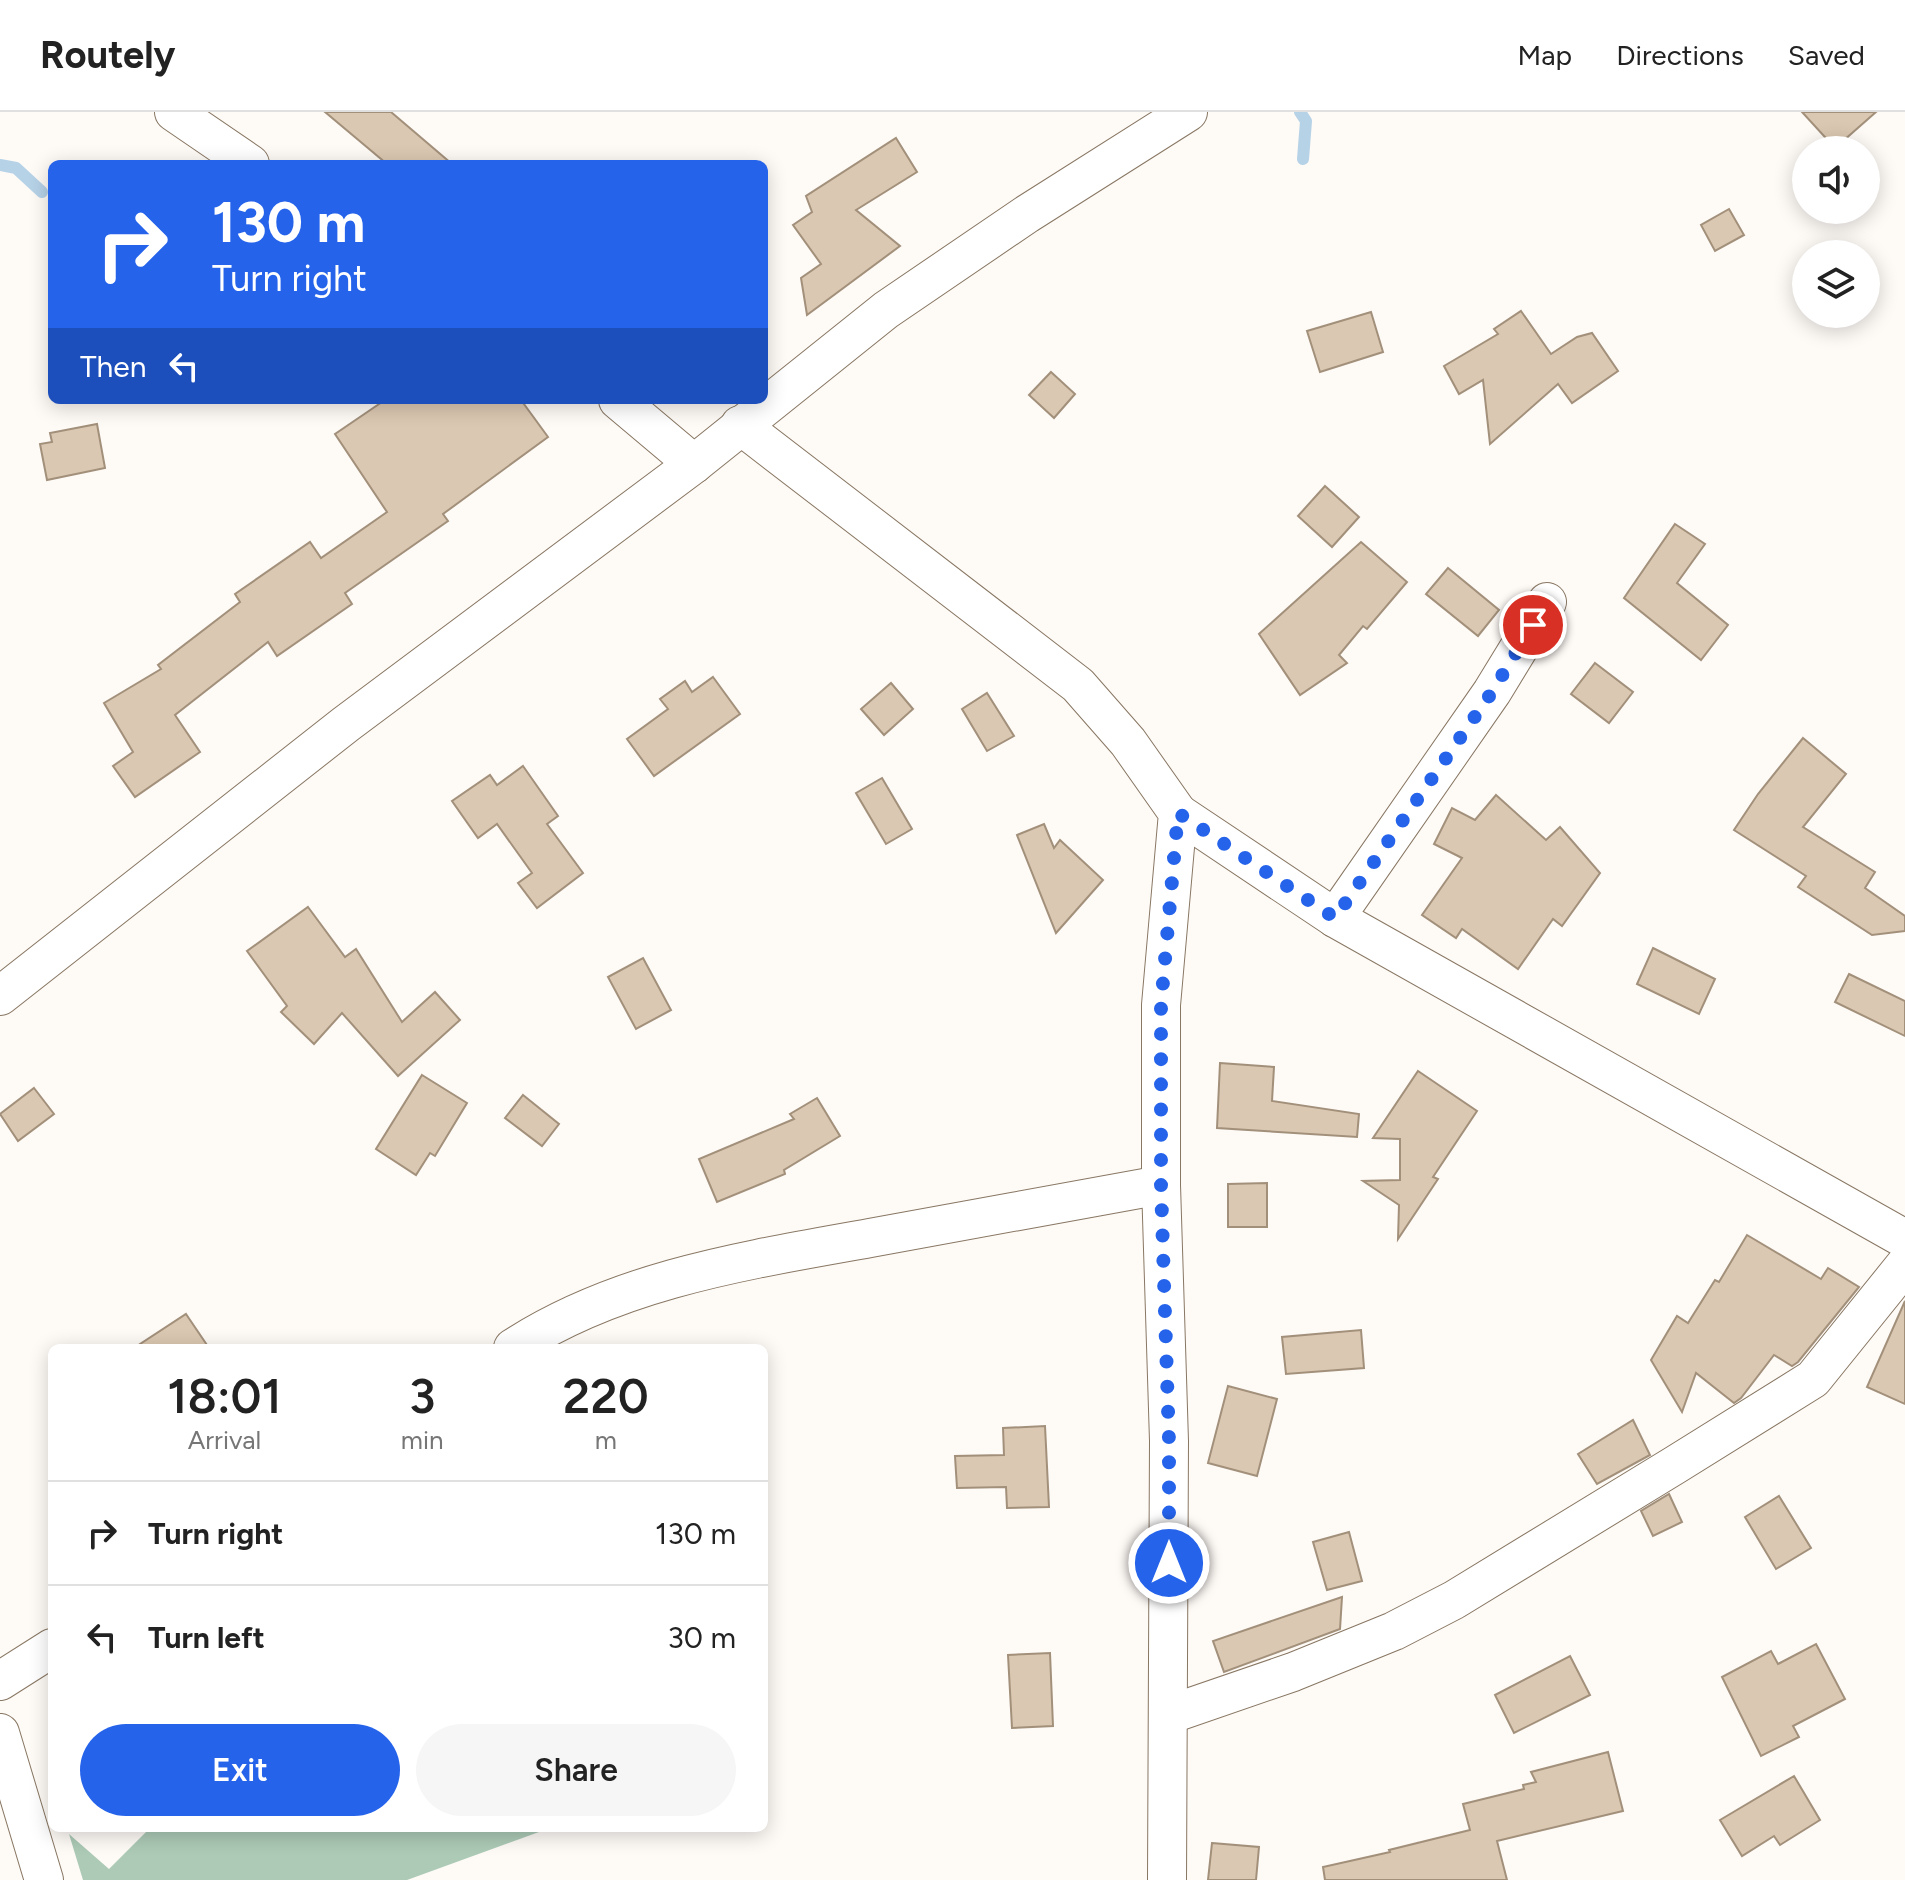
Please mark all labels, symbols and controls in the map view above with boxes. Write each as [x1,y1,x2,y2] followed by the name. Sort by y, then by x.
[40,32,175,78] text: Routely
[1518,38,1572,72] text: Map
[1616,38,1744,72] text: Directions
[1788,38,1865,72] text: Saved
[1792,136,1880,328] map controls
[1792,136,1880,224] button: sound
[212,189,365,256] text: 130 m
[80,192,184,296] icon: right
[1792,240,1880,328] button: layers
[212,257,367,300] text: Turn right
[162,344,206,388] icon: left
[80,348,146,385] text: Then
[1499,591,1567,659] pin
[1511,603,1555,647] icon: arrive
[167,1367,282,1425] text: 18:01
[409,1367,435,1425] text: 3
[563,1367,649,1425] text: 220
[188,1424,261,1456] text: Arrival
[401,1424,444,1456] text: min
[595,1424,617,1456] text: m
[80,1511,124,1555] icon: right
[148,1515,283,1552] text: Turn right
[655,1515,736,1552] text: 130 m
[1127,1521,1211,1605] position arrow
[80,1615,124,1659] icon: left
[148,1619,265,1656] text: Turn left
[668,1619,736,1656] text: 30 m
[80,1724,400,1816] button: Exit
[416,1724,736,1816] button: Share

